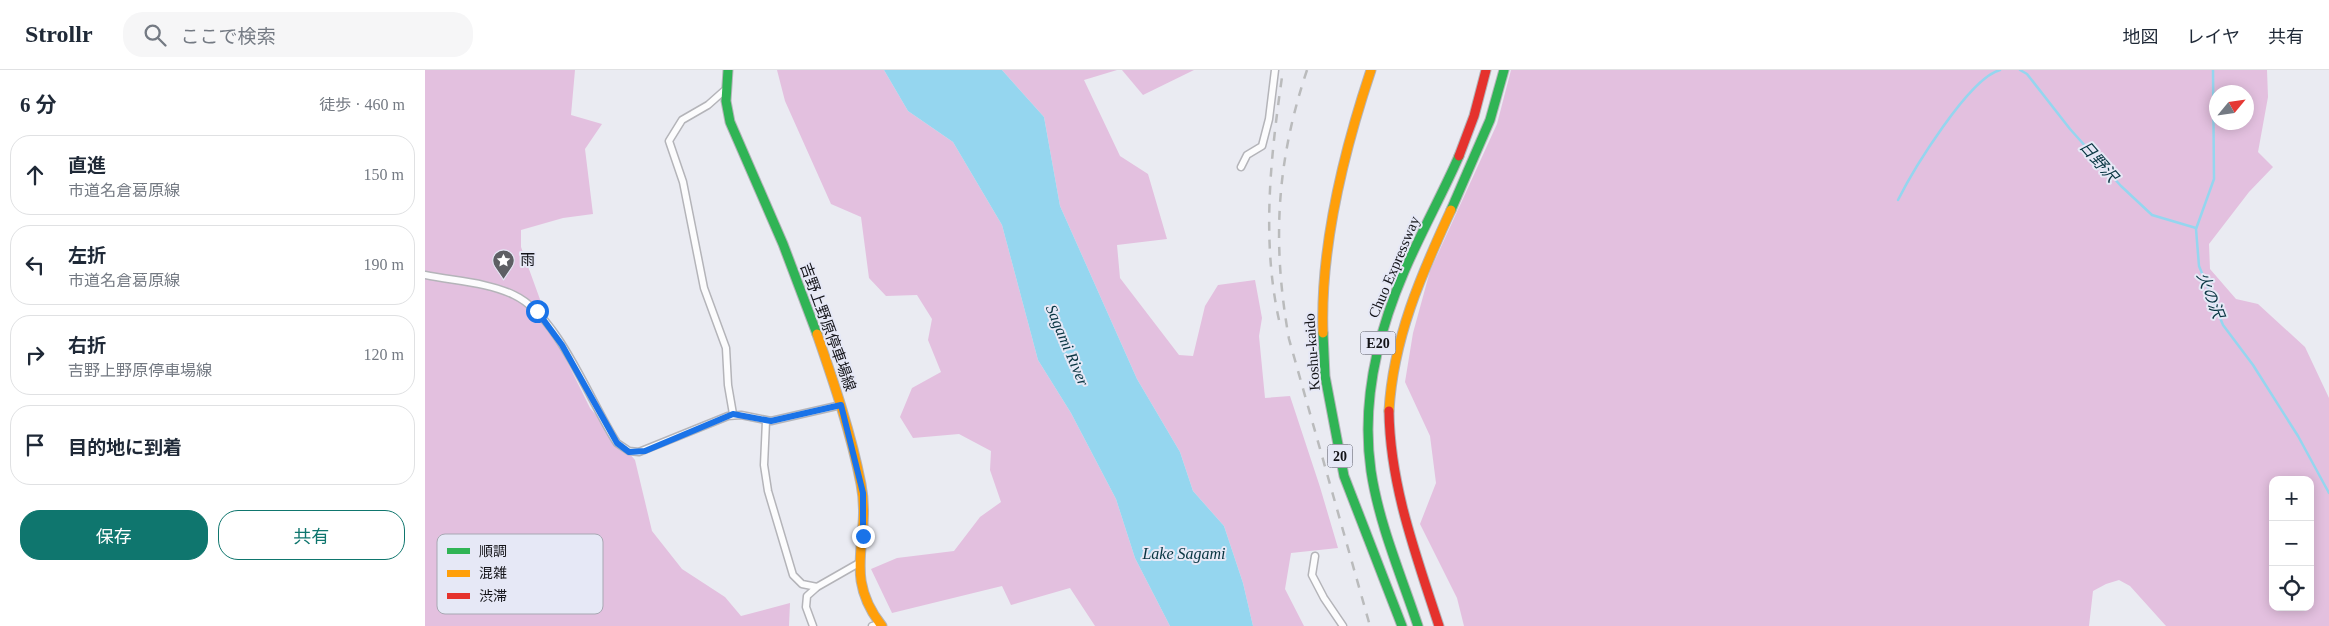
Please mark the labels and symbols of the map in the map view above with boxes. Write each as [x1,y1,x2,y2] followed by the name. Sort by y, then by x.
[2209,85,2254,130] north arrow
[2076,138,2122,187] water label: 日野沢
[1365,213,1423,320] street label: Chuo Expressway
[492,248,516,279] place icon: 雨
[520,252,535,268] place label: 雨
[797,261,859,393] street label: 吉野上野原停車場線
[2194,270,2228,322] water label: 火の沢
[526,300,549,323] route start
[1042,302,1093,389] water label: Sagami River
[1301,313,1323,391] street label: Koshu-kaido
[1361,332,1395,354] road number: E20
[1327,444,1353,468] road number: 20
[852,525,875,548] route end
[437,534,603,614] legend
[479,544,507,559] text: 順調
[1141,545,1226,563] water label: Lake Sagami
[479,565,507,581] text: 混雑
[479,589,507,604] text: 渋滞

